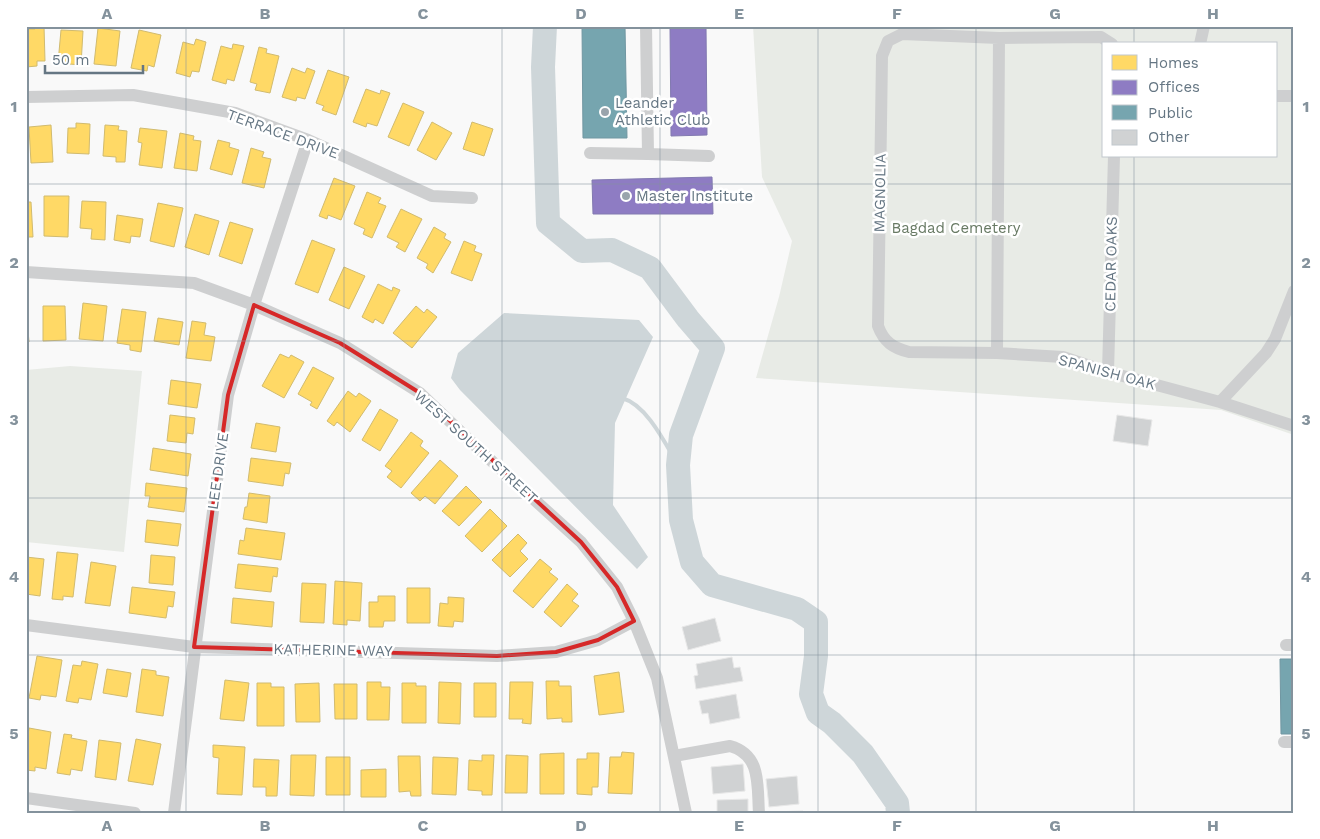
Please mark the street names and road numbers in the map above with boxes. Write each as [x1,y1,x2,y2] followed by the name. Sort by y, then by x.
[225,105,341,163] street label: TERRACE DRIVE
[870,153,890,233] street label: MAGNOLIA
[1101,216,1121,312] street label: CEDAR OAKS
[1056,350,1158,394] street label: SPANISH OAK
[411,387,541,507] street label: WEST SOUTH STREET
[204,431,232,511] street label: LEE DRIVE
[273,640,393,660] street label: KATHERINE WAY

